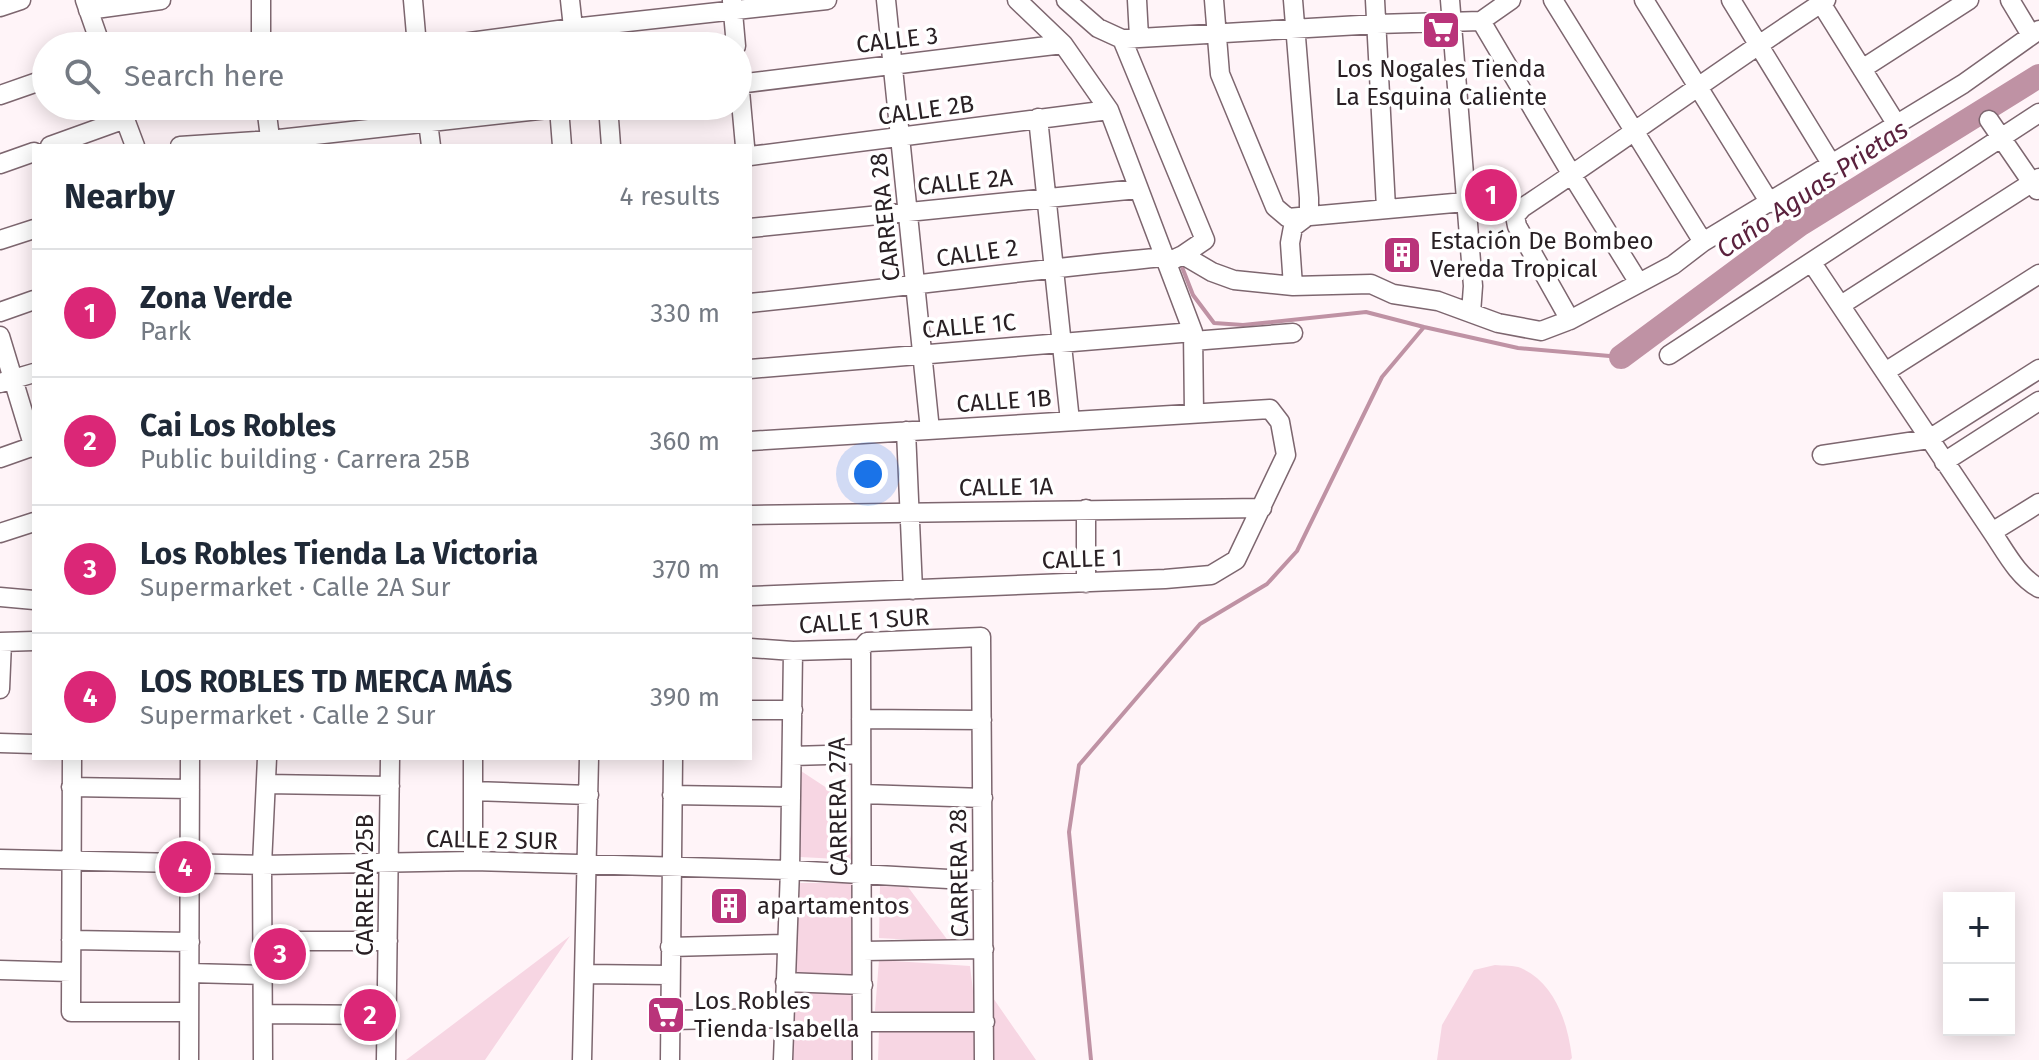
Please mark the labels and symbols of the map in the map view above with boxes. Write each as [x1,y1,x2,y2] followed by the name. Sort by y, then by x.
[1420,9,1462,51] supermarket icon: Los Nogales Tienda La Esquina Caliente
[854,21,940,59] street label: CALLE 3
[1335,55,1547,111] place label: Los Nogales Tienda La Esquina Caliente
[876,89,976,131] street label: CALLE 2B
[1711,114,1914,265] water label: Caño Aguas Prietas
[864,151,906,283] street label: CARRERA 28
[916,163,1014,201] street label: CALLE 2A
[1465,165,1517,225] pin: 1
[1430,227,1654,283] place label: Estación De Bombeo Vereda Tropical
[934,233,1020,273] street label: CALLE 2
[1381,234,1423,276] building icon: Estación De Bombeo Vereda Tropical
[921,308,1017,344] street label: CALLE 1C
[955,384,1053,418] street label: CALLE 1B
[848,454,888,494] your location
[959,472,1054,502] street label: CALLE 1A
[1041,544,1123,574] street label: CALLE 1
[798,602,930,640] street label: CALLE 1 SUR
[823,737,853,877] street label: CARRERA 27A
[944,808,974,938] street label: CARRERA 28
[351,814,379,956] street label: CARRERA 25B
[426,825,558,855] street label: CALLE 2 SUR
[159,837,211,897] pin: 4
[708,885,750,927] building icon: apartamentos
[757,892,909,920] place label: apartamentos
[254,924,306,984] pin: 3
[344,985,396,1045] pin: 2
[694,987,860,1043] place label: Los Robles Tienda Isabella
[645,994,687,1036] supermarket icon: Los Robles Tienda Isabella

